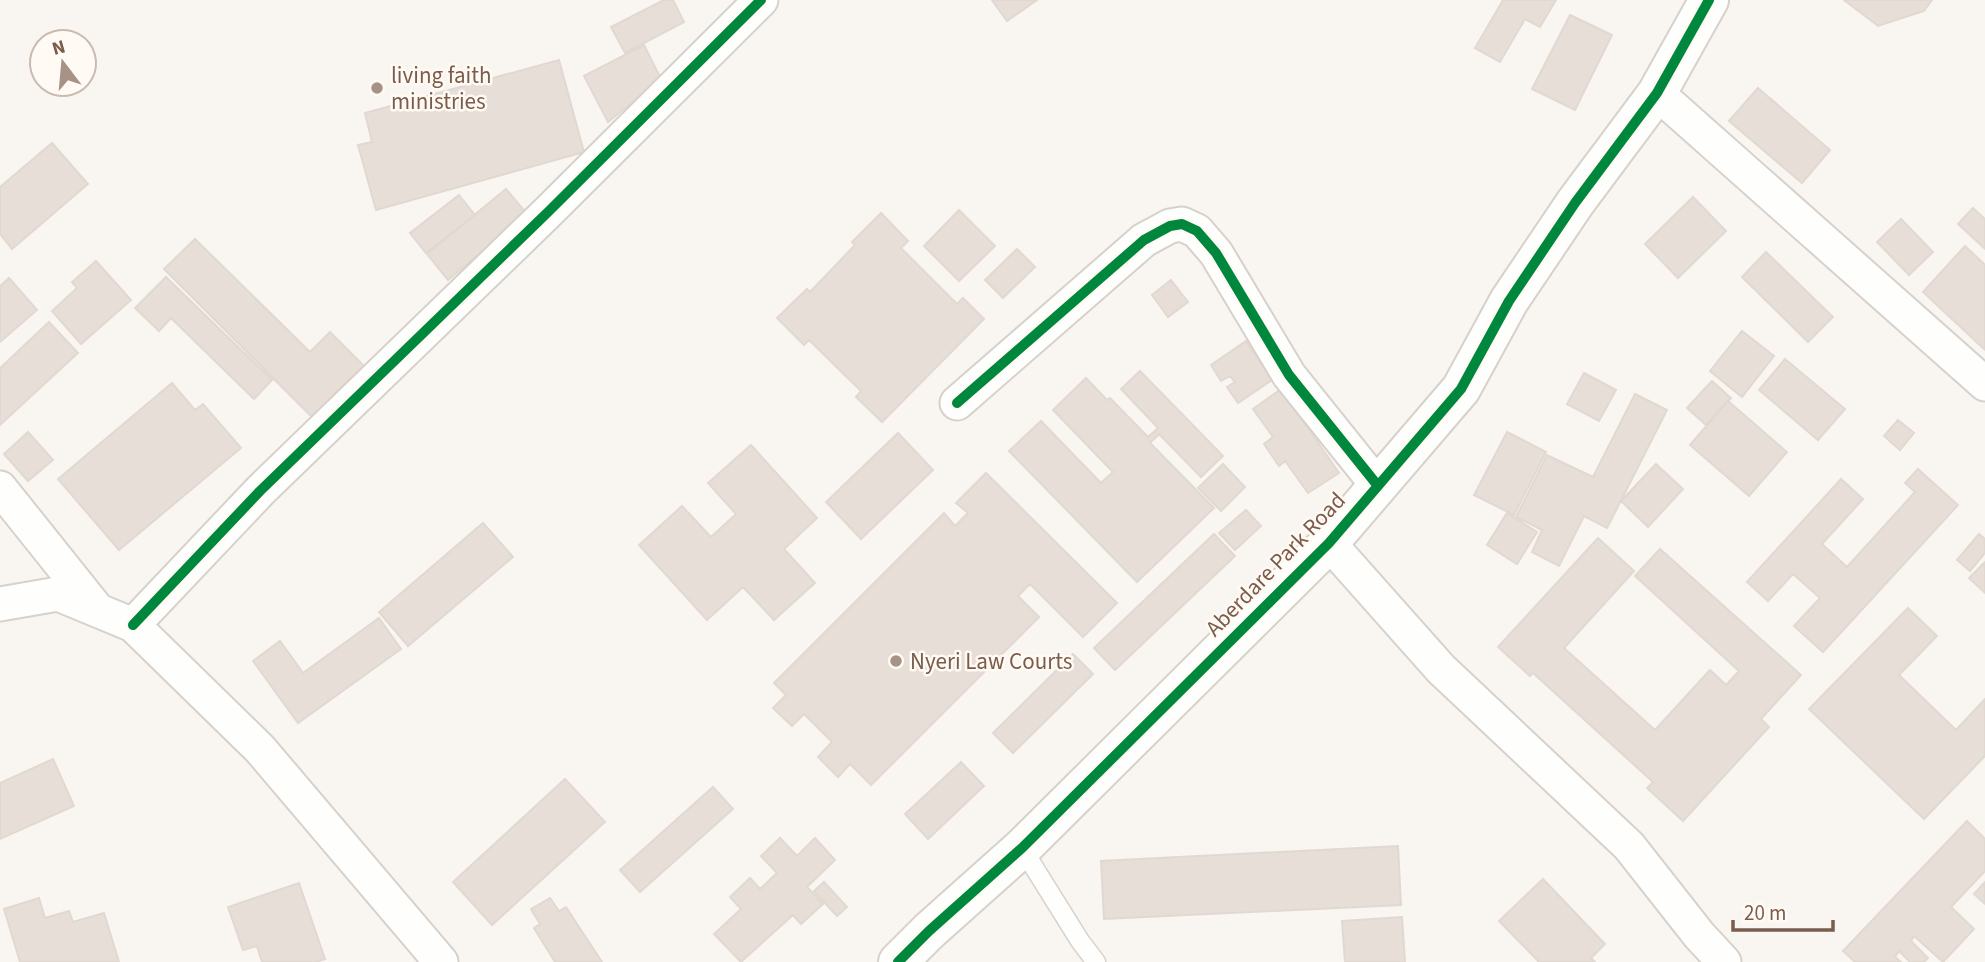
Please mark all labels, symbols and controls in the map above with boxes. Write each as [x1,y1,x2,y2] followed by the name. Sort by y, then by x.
[28,28,98,98] north arrow
[49,33,69,63] text: N
[391,59,492,118] place label: living faith ministries
[369,80,385,96] marker: living faith ministries
[1198,485,1353,644] street label: Aberdare Park Road
[910,645,1072,678] place label: Nyeri Law Courts
[888,653,904,669] marker: Nyeri Law Courts
[1733,888,1833,932] scale bar
[1744,898,1786,928] text: 20 m

